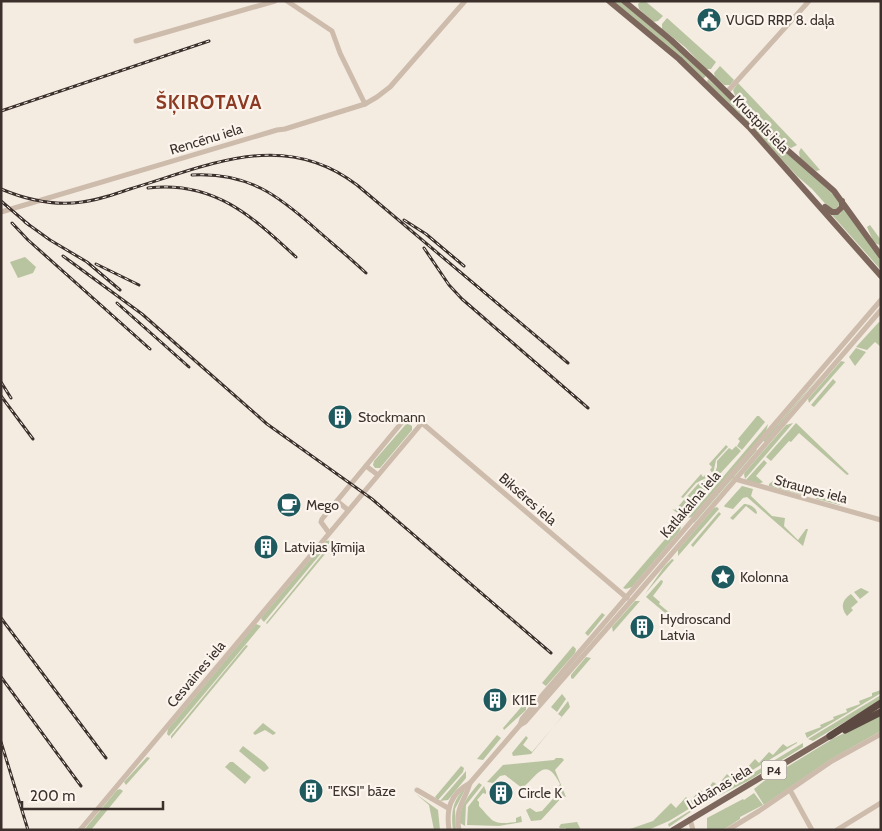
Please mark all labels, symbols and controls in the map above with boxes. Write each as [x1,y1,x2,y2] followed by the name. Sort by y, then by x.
[696,7,722,33] public building icon: VUGD RRP 8. daļa
[726,11,835,29] place label: VUGD RRP 8. daļa
[156,90,262,115] district label: ŠĶIROTAVA
[729,91,793,157] street label: Krustpils iela
[167,119,245,159] street label: Rencēnu iela
[327,404,353,430] building icon: Stockmann
[358,408,426,426] place label: Stockmann
[656,466,724,541] street label: Katlakalna iela
[495,469,561,529] street label: Biksēres iela
[772,471,850,507] street label: Straupes iela
[276,492,302,518] cafe icon: Mego
[306,496,339,514] place label: Mego
[253,534,279,560] building icon: Latvijas ķīmija
[284,538,365,556] place label: Latvijas ķīmija
[710,564,736,590] place icon: Kolonna
[740,568,789,586] place label: Kolonna
[660,610,731,644] place label: Hydroscand Latvia
[629,614,655,640] building icon: Hydroscand Latvia
[163,637,229,711] street label: Cesvaines iela
[482,687,508,713] building icon: K11E
[512,691,537,709] place label: K11E
[762,760,786,780] road number: P4
[683,761,755,813] street label: Lubānas iela
[22,778,164,810] scale bar
[298,778,324,804] building icon: "EKSI" bāze
[488,780,514,806] building icon: Circle K
[328,782,396,800] place label: "EKSI" bāze
[518,784,562,802] place label: Circle K
[30,787,75,805] text: 200 m

